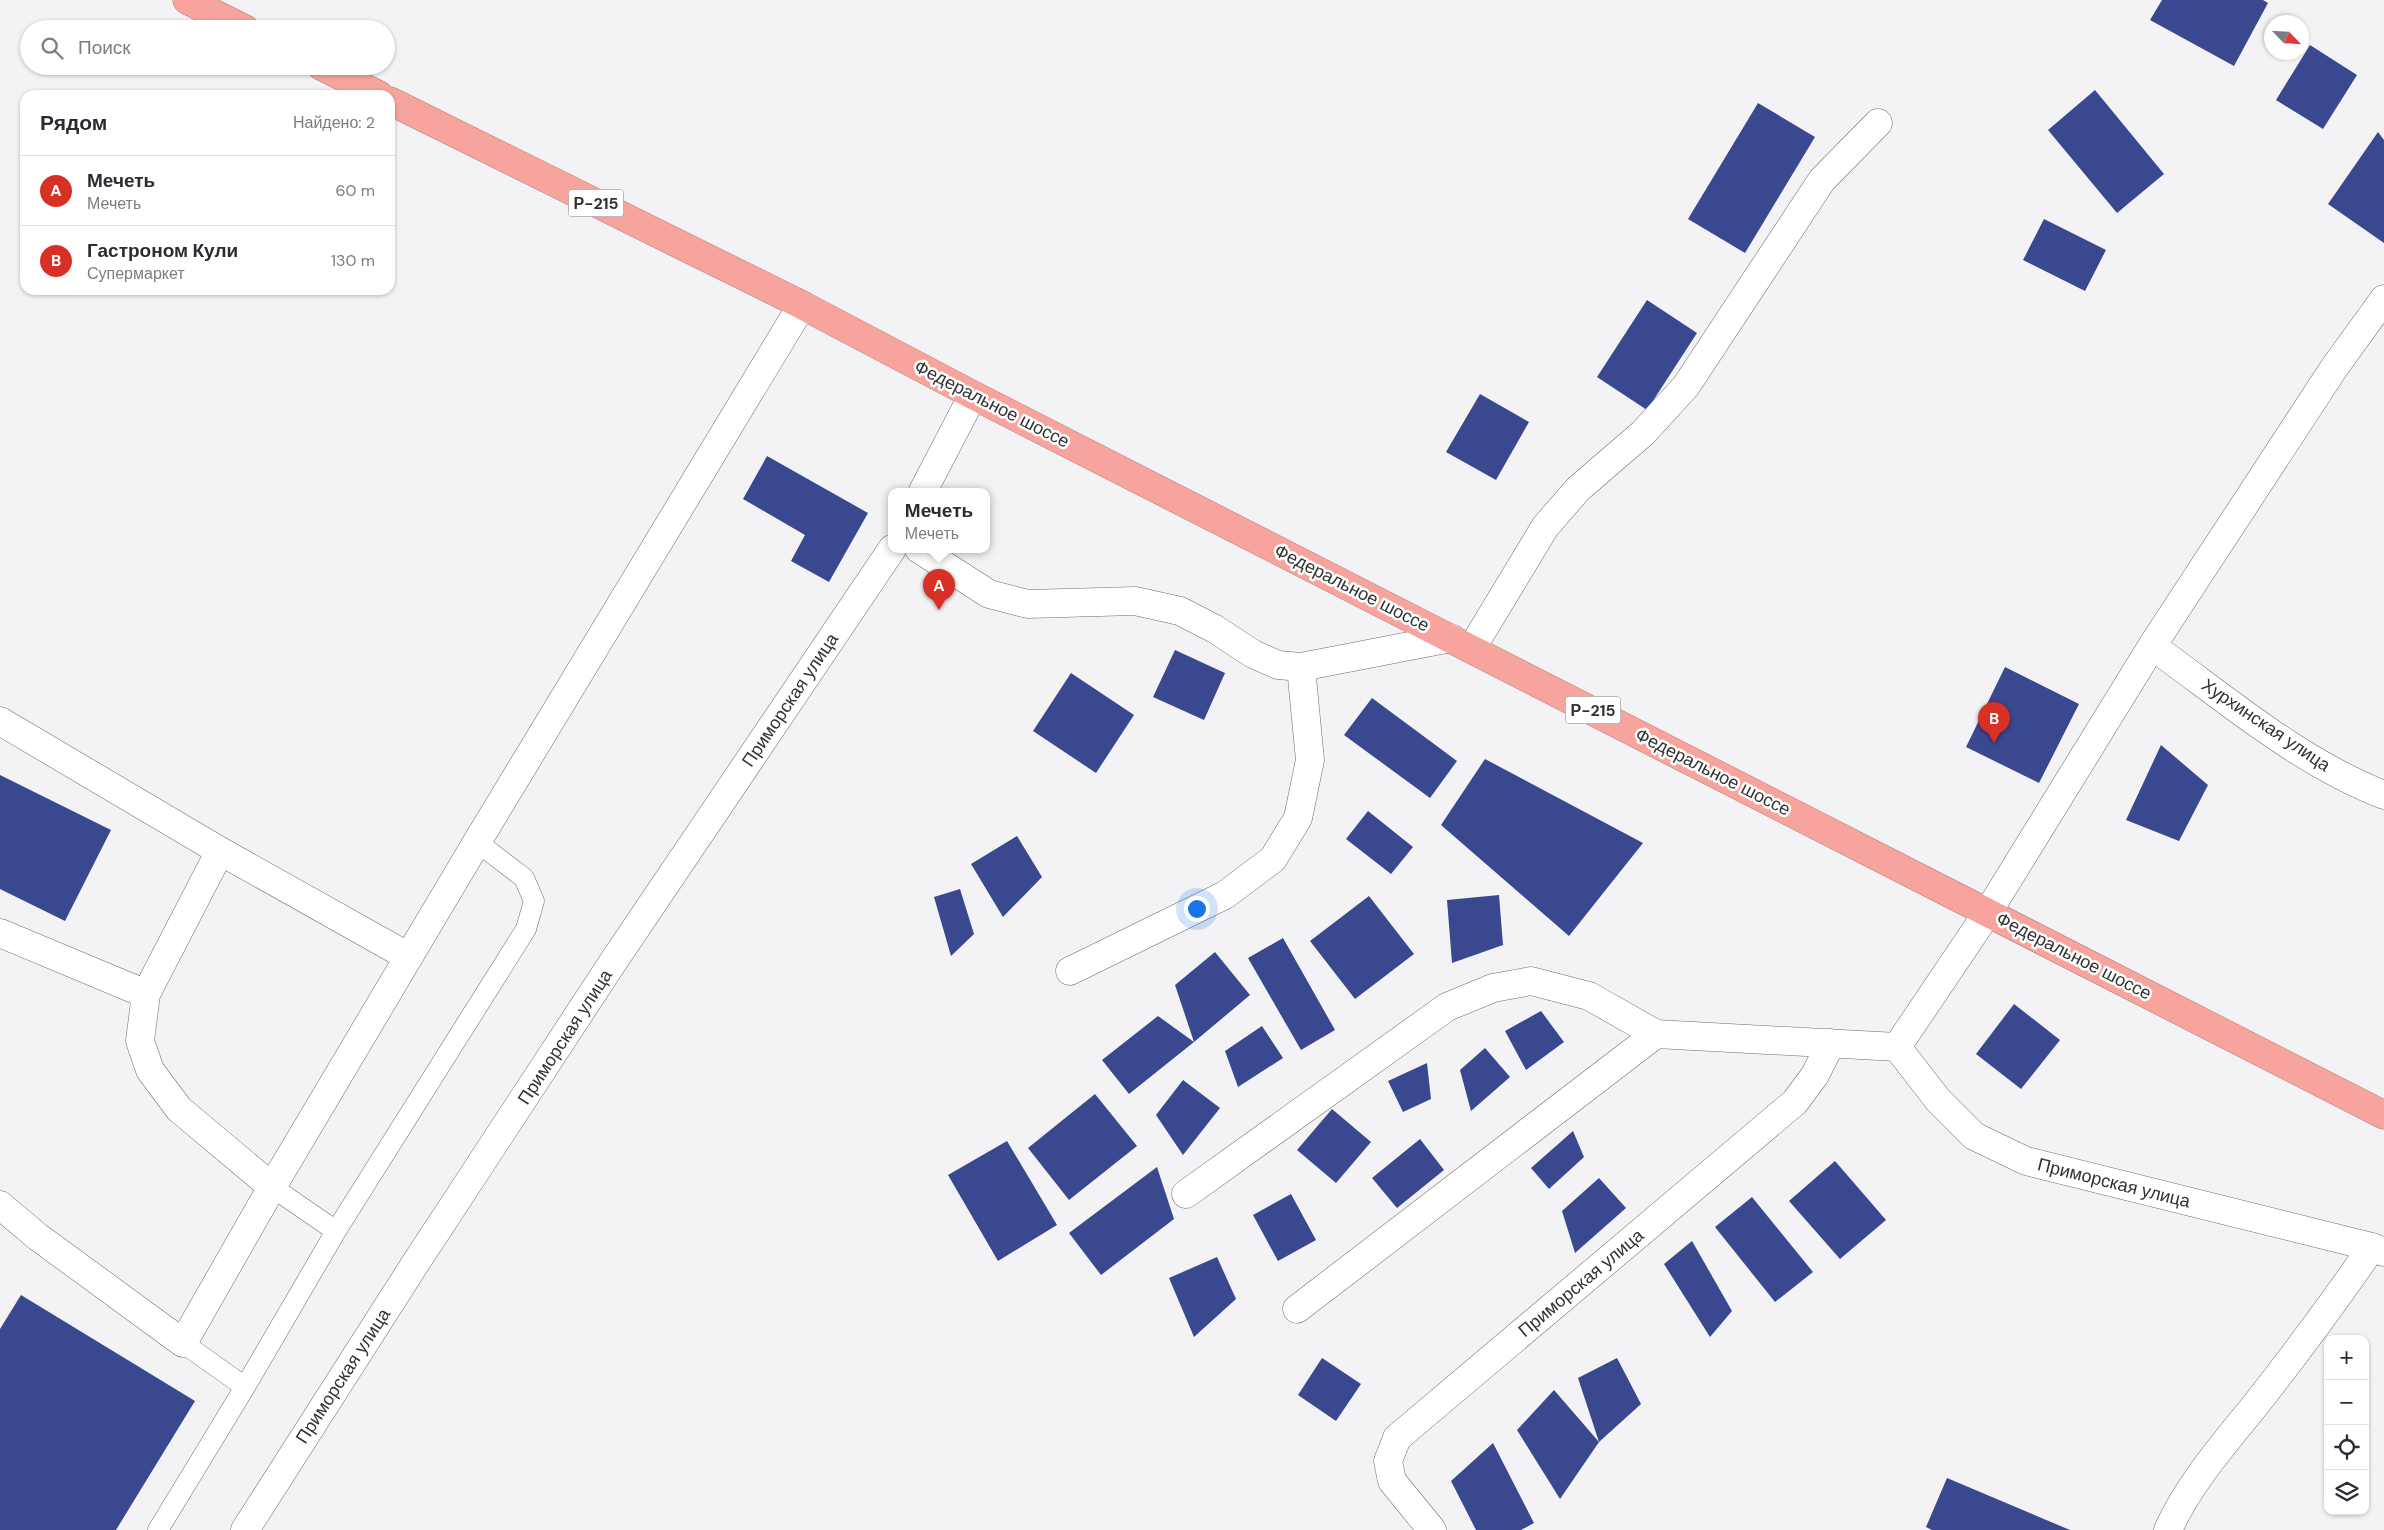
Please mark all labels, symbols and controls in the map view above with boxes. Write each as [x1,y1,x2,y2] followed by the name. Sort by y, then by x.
[2264,15,2309,60] north arrow
[20,20,395,75] search box
[38,34,66,62] icon: search
[78,35,131,60] text: Поиск
[40,109,107,137] text: Рядом
[293,112,375,133] text: Найдено: 2
[87,168,155,193] text: Мечеть
[50,180,62,201] text: A
[335,180,375,201] text: 60 m
[568,190,624,217] road number: Р-215
[87,193,141,214] text: Мечеть
[87,238,238,263] text: Гастроном Кули
[51,250,61,271] text: B
[331,250,375,271] text: 130 m
[87,263,185,284] text: Супермаркет
[910,355,1074,453] street label: Федеральное шоссе
[888,488,990,553] popup
[905,498,973,523] text: Мечеть
[905,523,959,544] text: Мечеть
[1270,539,1434,637] street label: Федеральное шоссе
[923,569,955,610] pin: A
[736,628,844,772] street label: Приморская улица
[2197,673,2336,778] street label: Хурхинская улица
[1566,696,1620,724] road number: Р-215
[1978,702,2010,743] pin: B
[1631,723,1795,821] street label: Федеральное шоссе
[1184,896,1210,922] your location
[1992,907,2156,1005] street label: Федеральное шоссе
[512,964,618,1109] street label: Приморская улица
[2035,1152,2194,1214] street label: Приморская улица
[1513,1223,1649,1343] street label: Приморская улица
[290,1303,396,1448] street label: Приморская улица
[2324,1335,2369,1515] map controls
[2324,1335,2369,1380] button: +
[2324,1380,2369,1425] button: −
[2324,1425,2369,1470] button: locate
[2324,1470,2369,1515] button: layers

